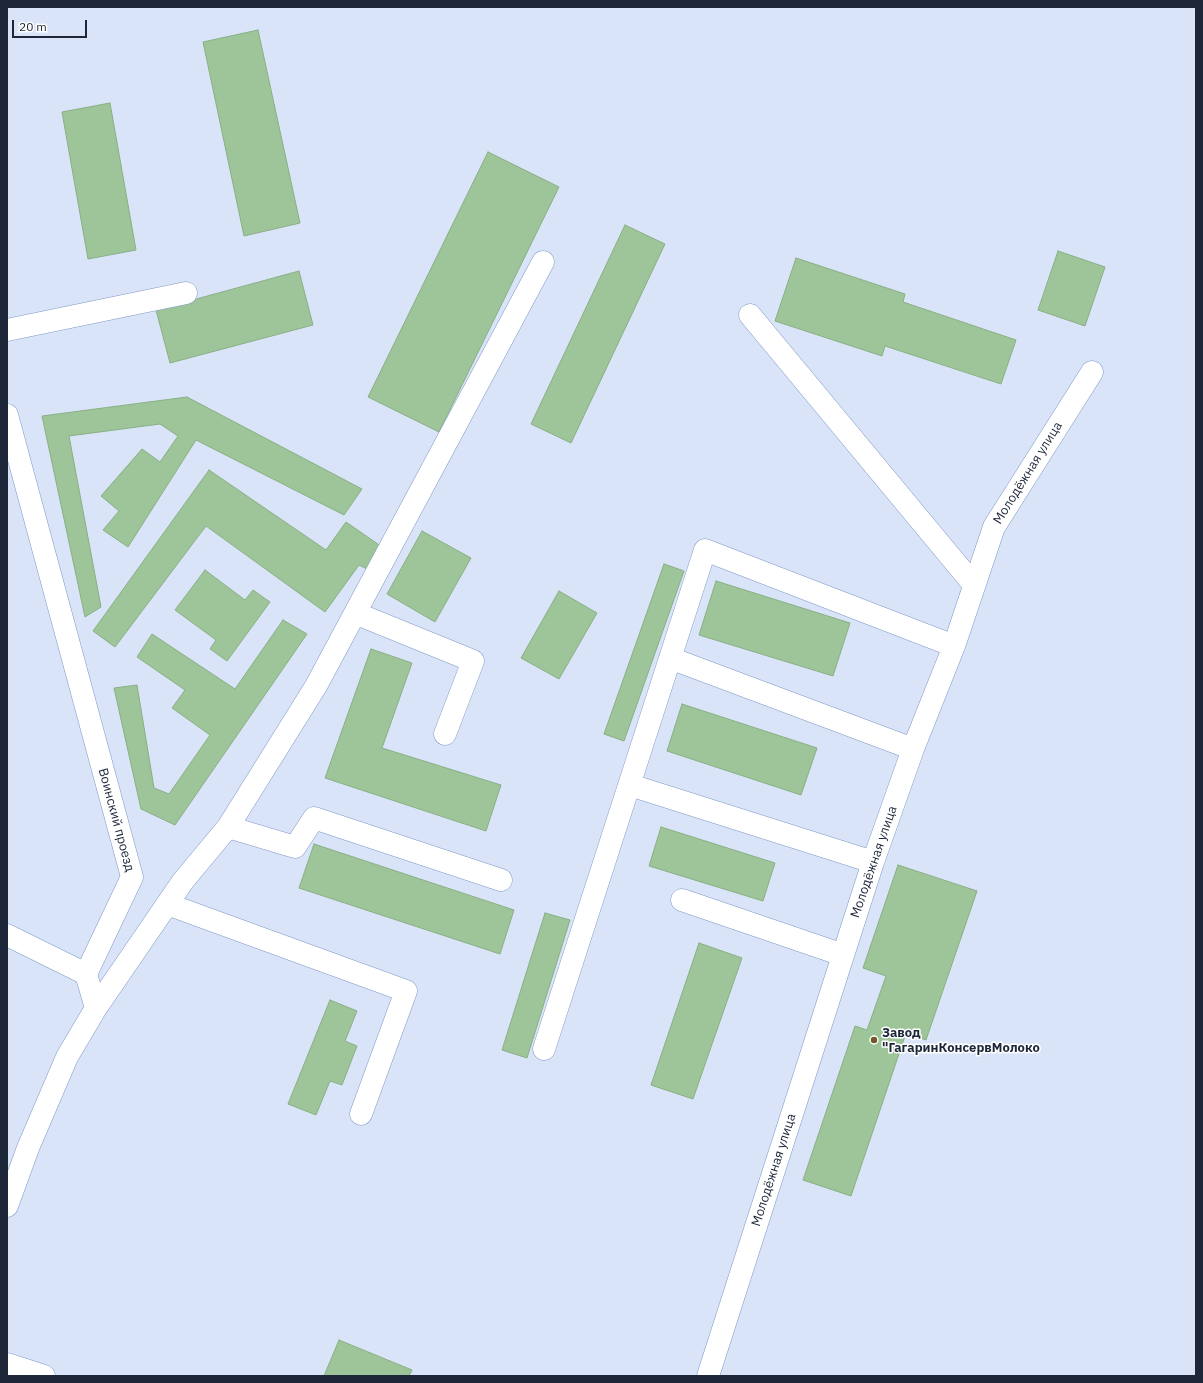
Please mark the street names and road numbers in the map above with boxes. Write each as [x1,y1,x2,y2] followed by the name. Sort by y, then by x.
[990,419,1066,527] street label: Молодёжная улица
[95,766,137,874] street label: Воинский проезд
[847,804,901,920] street label: Молодёжная улица
[748,1112,800,1228] street label: Молодёжная улица

